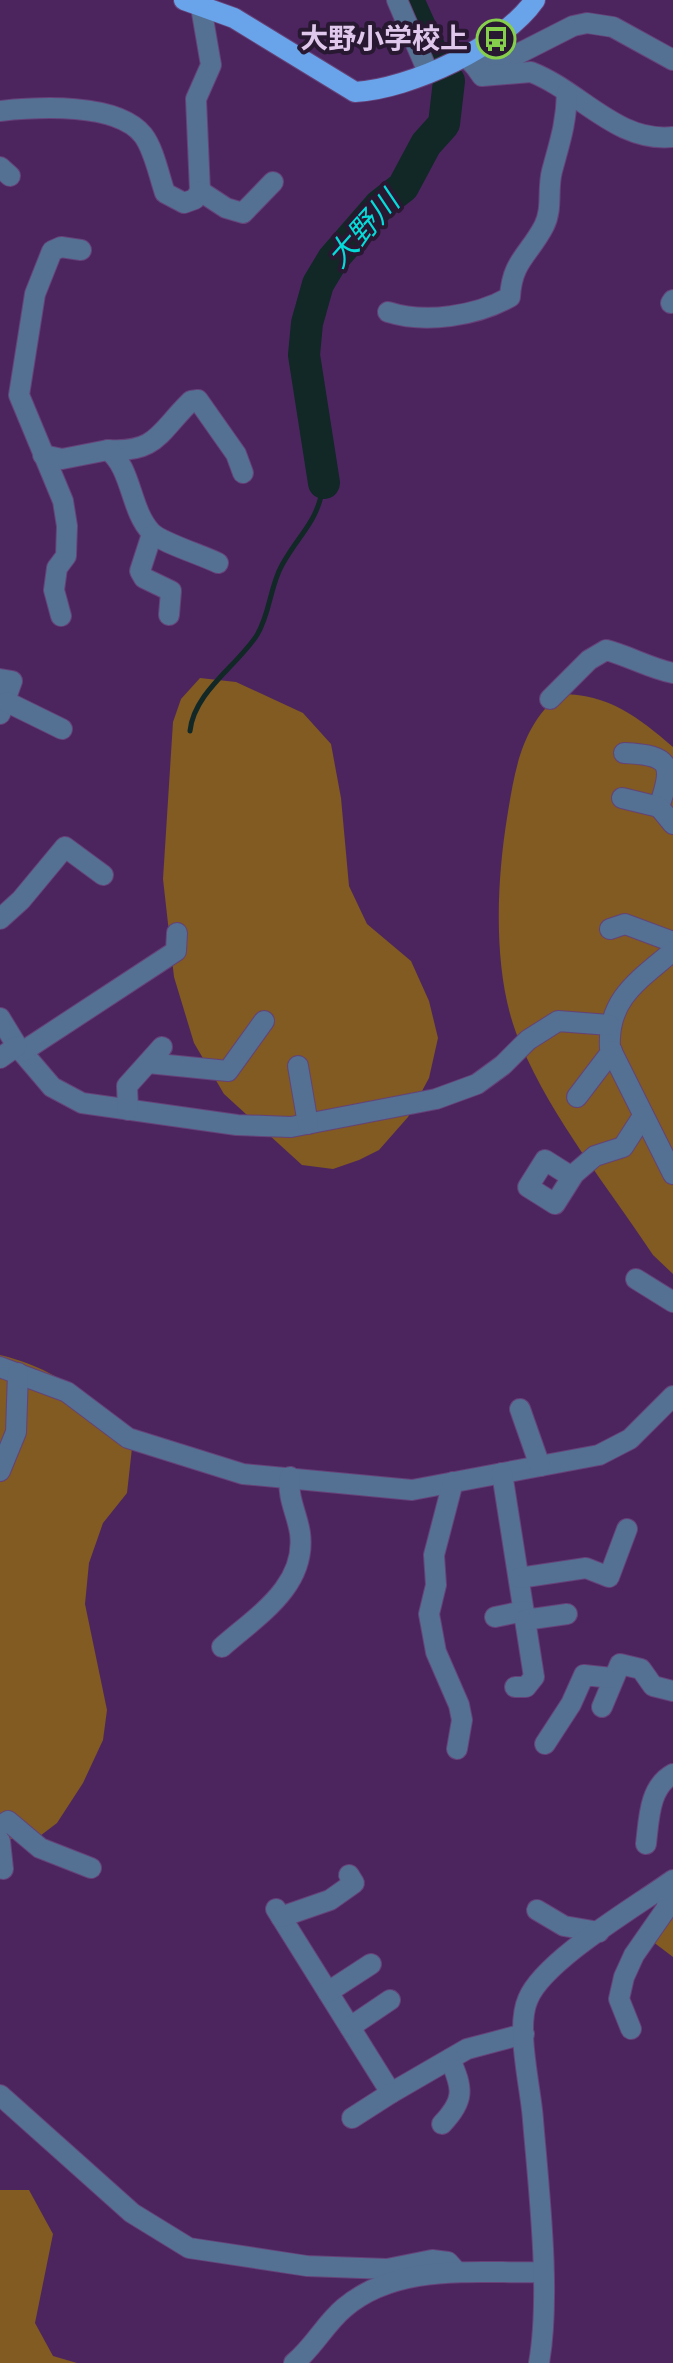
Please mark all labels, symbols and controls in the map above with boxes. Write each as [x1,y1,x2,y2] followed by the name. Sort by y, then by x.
[300,18,468,61] place label: 大野小学校上
[475,18,517,60] bus stop icon: 大野小学校上
[317,179,413,279] water label: 大野川

